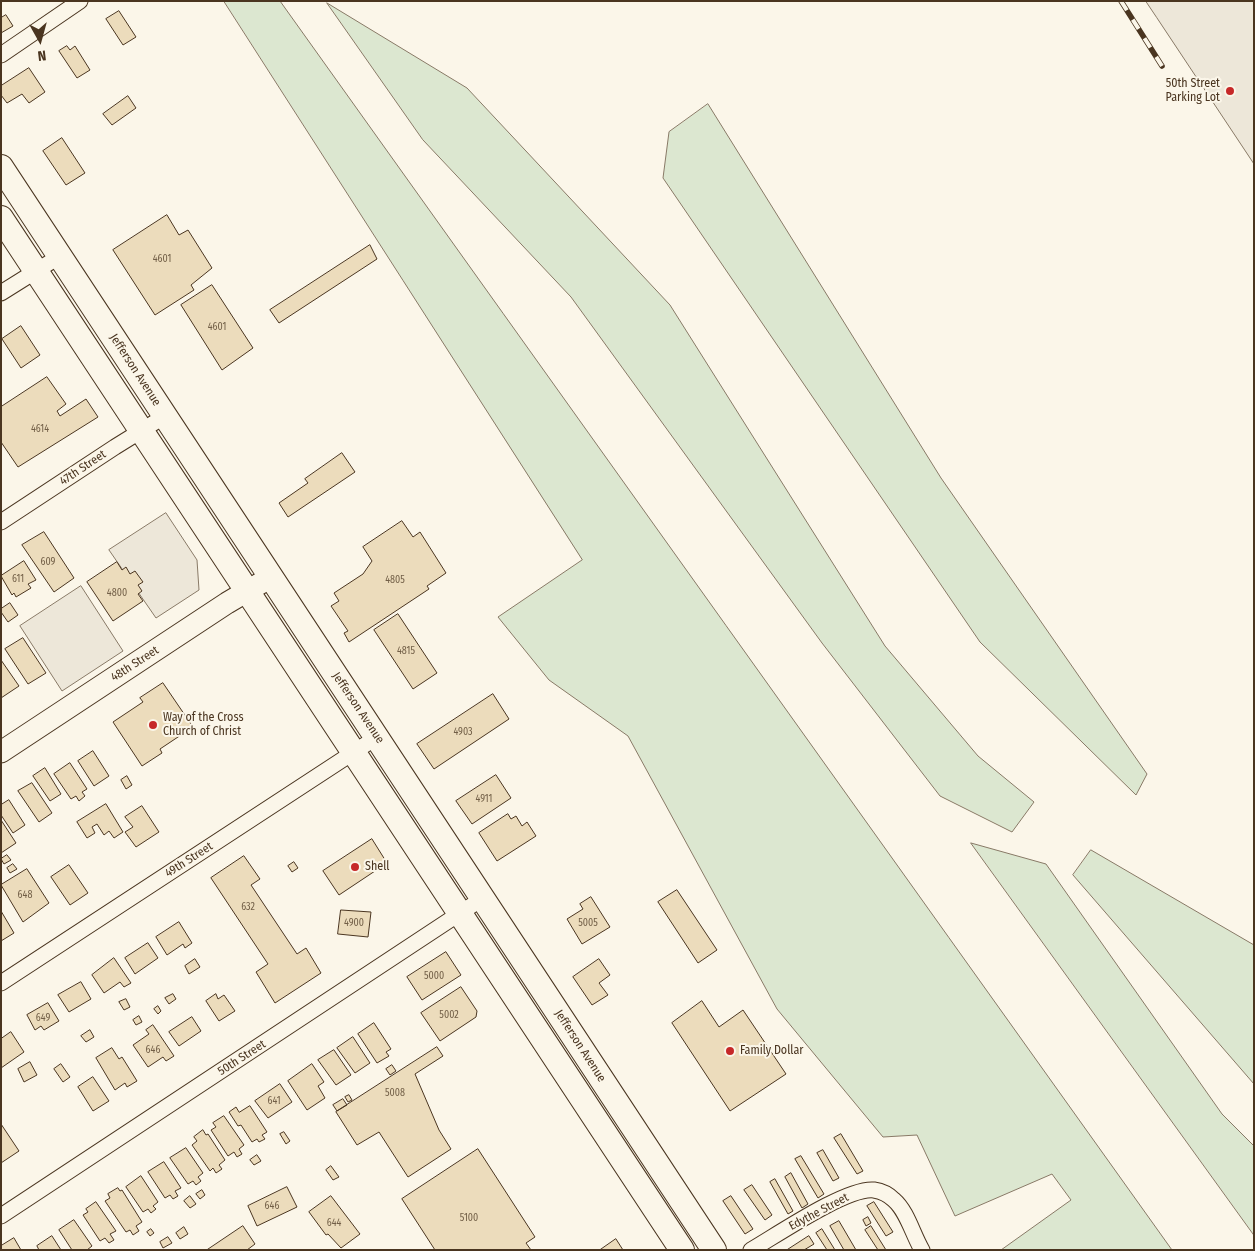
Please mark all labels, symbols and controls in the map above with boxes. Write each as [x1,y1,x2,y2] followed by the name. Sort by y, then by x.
[15,15,65,65] north arrow
[37,46,47,64] text: N
[1166,77,1220,105] place label: 50th Street Parking Lot
[1224,85,1236,97] marker: 50th Street Parking Lot
[153,253,171,265] house number: 4601
[208,321,226,333] house number: 4601
[106,331,164,409] street label: Jefferson Avenue
[31,423,49,435] house number: 4614
[57,447,109,489] street label: 47th Street
[41,556,55,568] house number: 609
[12,573,24,585] house number: 611
[385,574,405,586] house number: 4805
[107,587,127,599] house number: 4800
[108,643,162,685] street label: 48th Street
[397,645,415,657] house number: 4815
[329,670,387,746] street label: Jefferson Avenue
[163,711,244,739] place label: Way of the Cross Church of Christ
[147,719,159,731] marker: Way of the Cross Church of Christ
[453,726,473,738] house number: 4903
[475,793,493,805] house number: 4911
[162,839,216,881] street label: 49th Street
[365,860,390,874] place label: Shell
[349,861,361,873] marker: Shell
[18,889,32,901] house number: 648
[241,901,255,913] house number: 632
[344,917,364,929] house number: 4900
[578,917,598,929] house number: 5005
[424,970,444,982] house number: 5000
[551,1007,609,1085] street label: Jefferson Avenue
[439,1009,459,1021] house number: 5002
[36,1012,50,1024] house number: 649
[215,1037,269,1079] street label: 50th Street
[146,1044,160,1056] house number: 646
[740,1044,804,1058] place label: Family Dollar
[724,1045,736,1057] marker: Family Dollar
[385,1087,405,1099] house number: 5008
[267,1095,281,1107] house number: 641
[787,1190,851,1234] street label: Edythe Street
[265,1200,279,1212] house number: 646
[460,1212,478,1224] house number: 5100
[327,1217,341,1229] house number: 644

